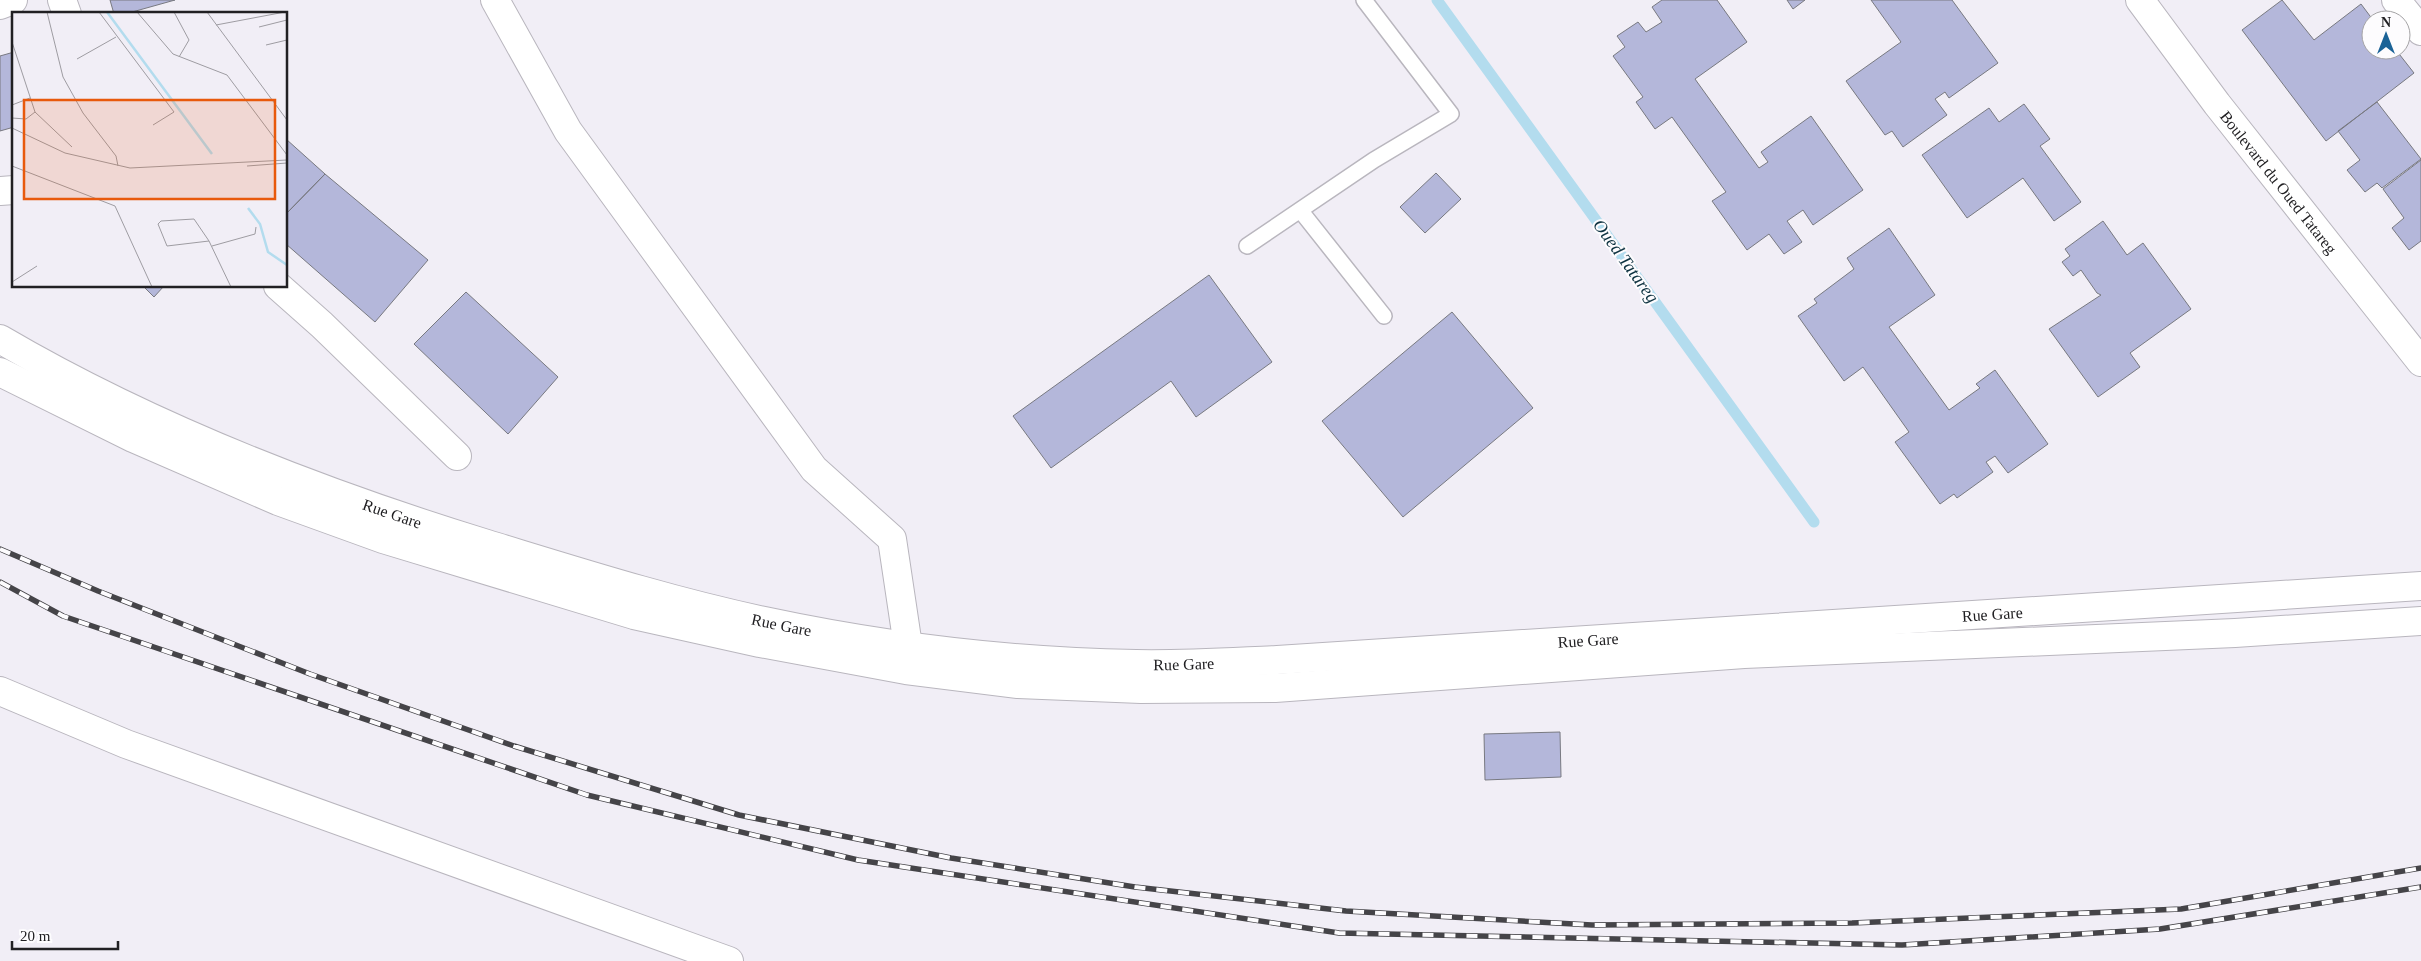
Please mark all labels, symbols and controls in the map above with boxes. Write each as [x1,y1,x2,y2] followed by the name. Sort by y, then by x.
[2361,10,2411,60] north arrow
[12,12,288,288] inset map
[2381,15,2391,30] text: N
[2217,108,2340,258] street label: Boulevard du Oued Tatareg
[1589,215,1663,307] water label: Oued Tatareg
[361,496,424,532] street label: Rue Gare
[1961,604,2023,625] street label: Rue Gare
[750,611,813,639] street label: Rue Gare
[1557,630,1619,651] street label: Rue Gare
[1153,655,1215,673] street label: Rue Gare
[12,918,119,950] scale bar
[20,928,51,944] text: 20 m

